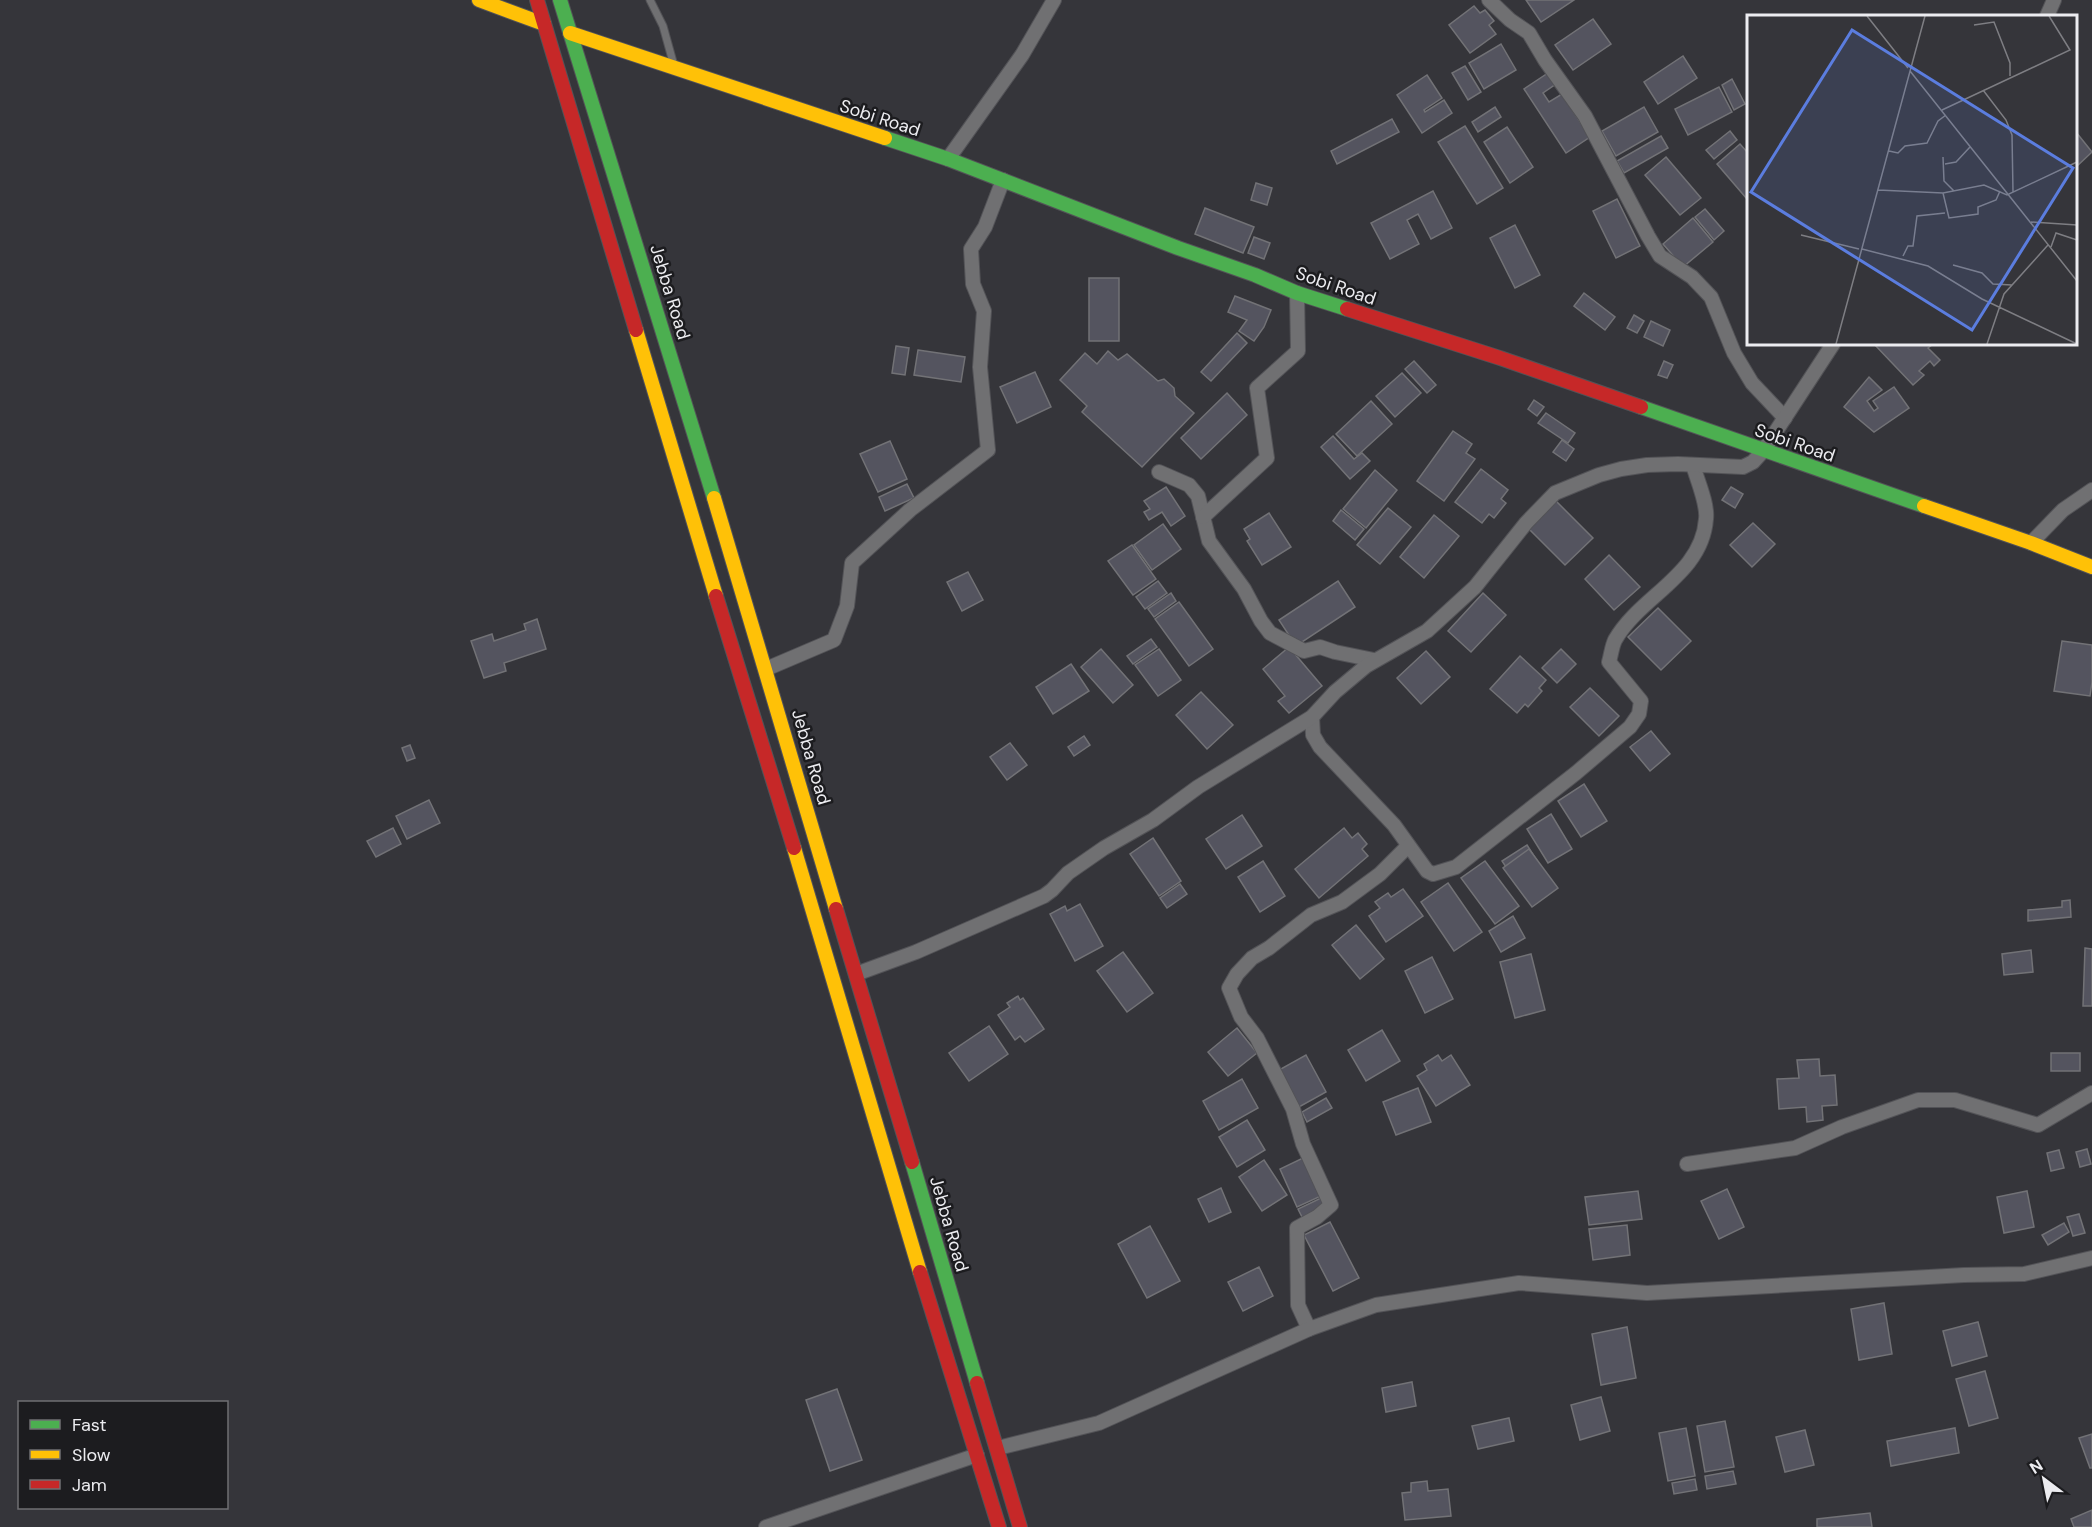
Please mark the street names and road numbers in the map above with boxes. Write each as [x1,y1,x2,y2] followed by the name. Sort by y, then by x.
[837,94,923,142] street label: Sobi Road
[644,242,696,342] street label: Jebba Road
[1293,261,1379,311] street label: Sobi Road
[1752,418,1838,468] street label: Sobi Road
[786,706,836,808] street label: Jebba Road
[924,1173,974,1275] street label: Jebba Road

